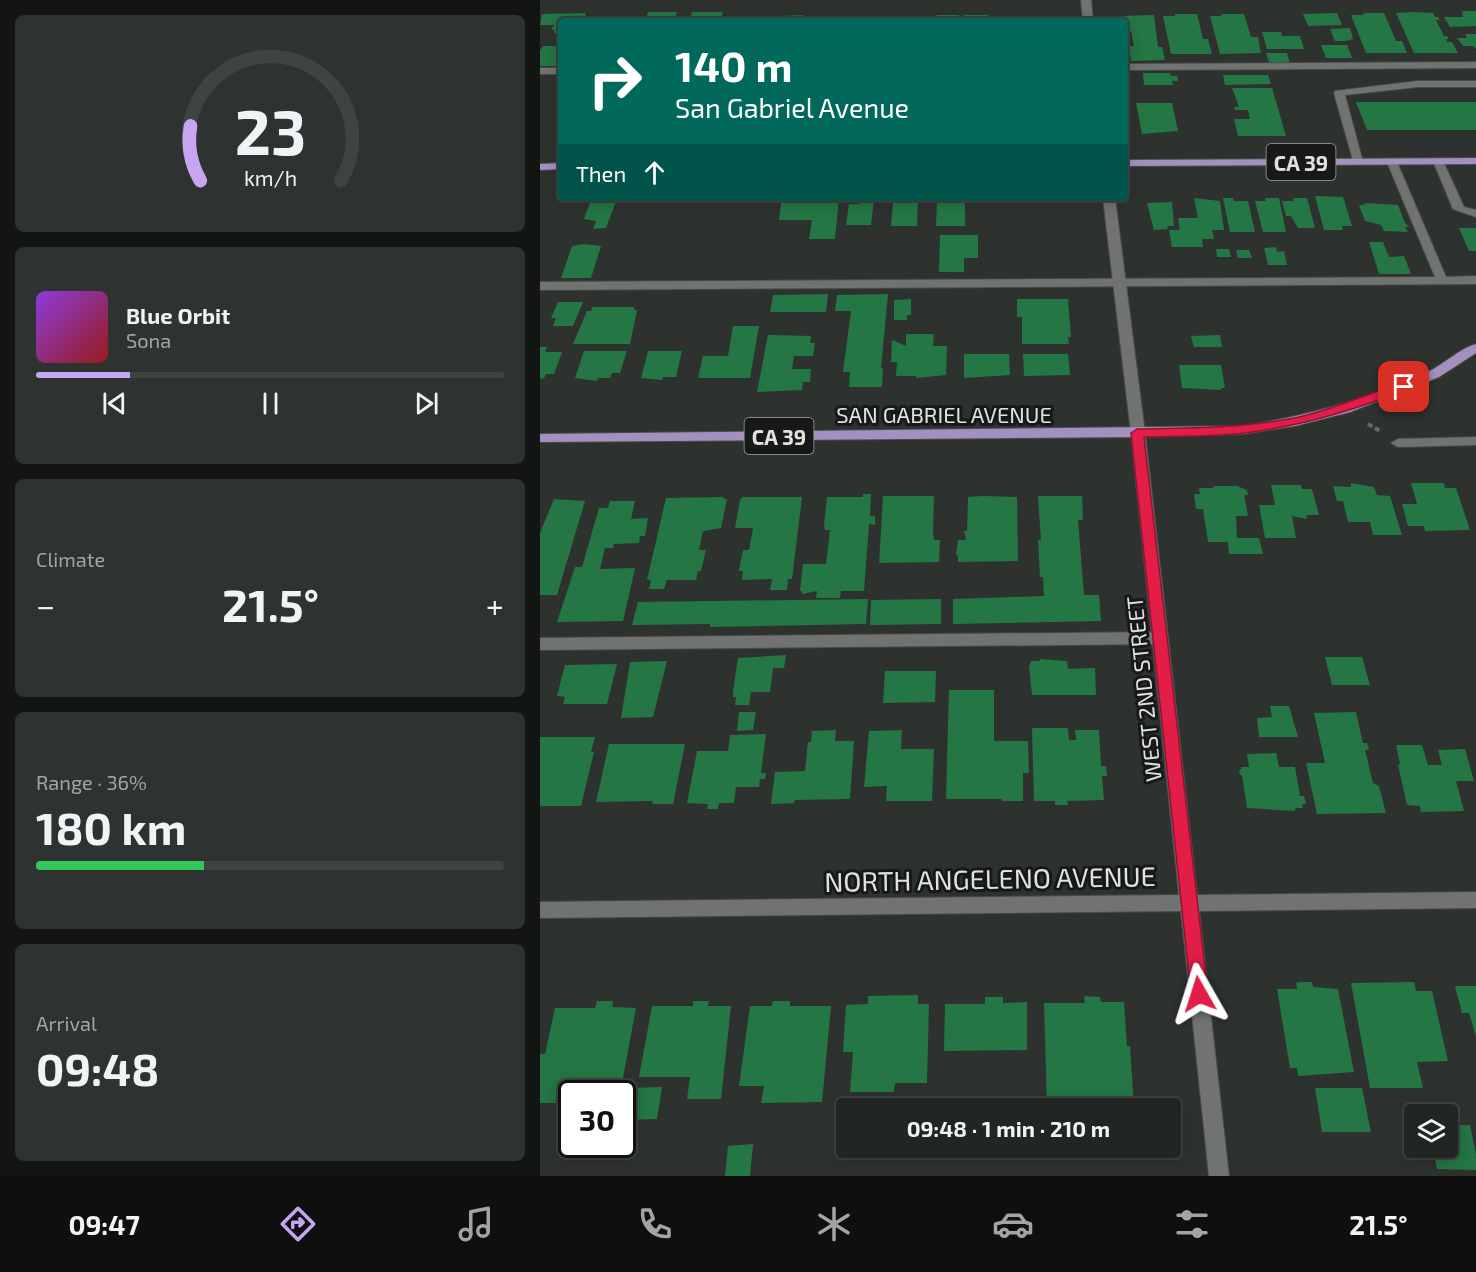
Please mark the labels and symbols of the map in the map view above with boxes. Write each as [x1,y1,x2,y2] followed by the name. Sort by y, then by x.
[1266,144,1335,180] road number: CA 39
[1378,361,1429,412] pin
[836,401,1052,427] street label: SAN GABRIEL AVENUE
[744,418,814,454] road number: CA 39
[1120,595,1166,783] street label: WEST 2ND STREET
[824,859,1156,897] street label: NORTH ANGELENO AVENUE
[1167,962,1231,1026] position arrow
[558,1080,636,1158] speed limit sign: 30

